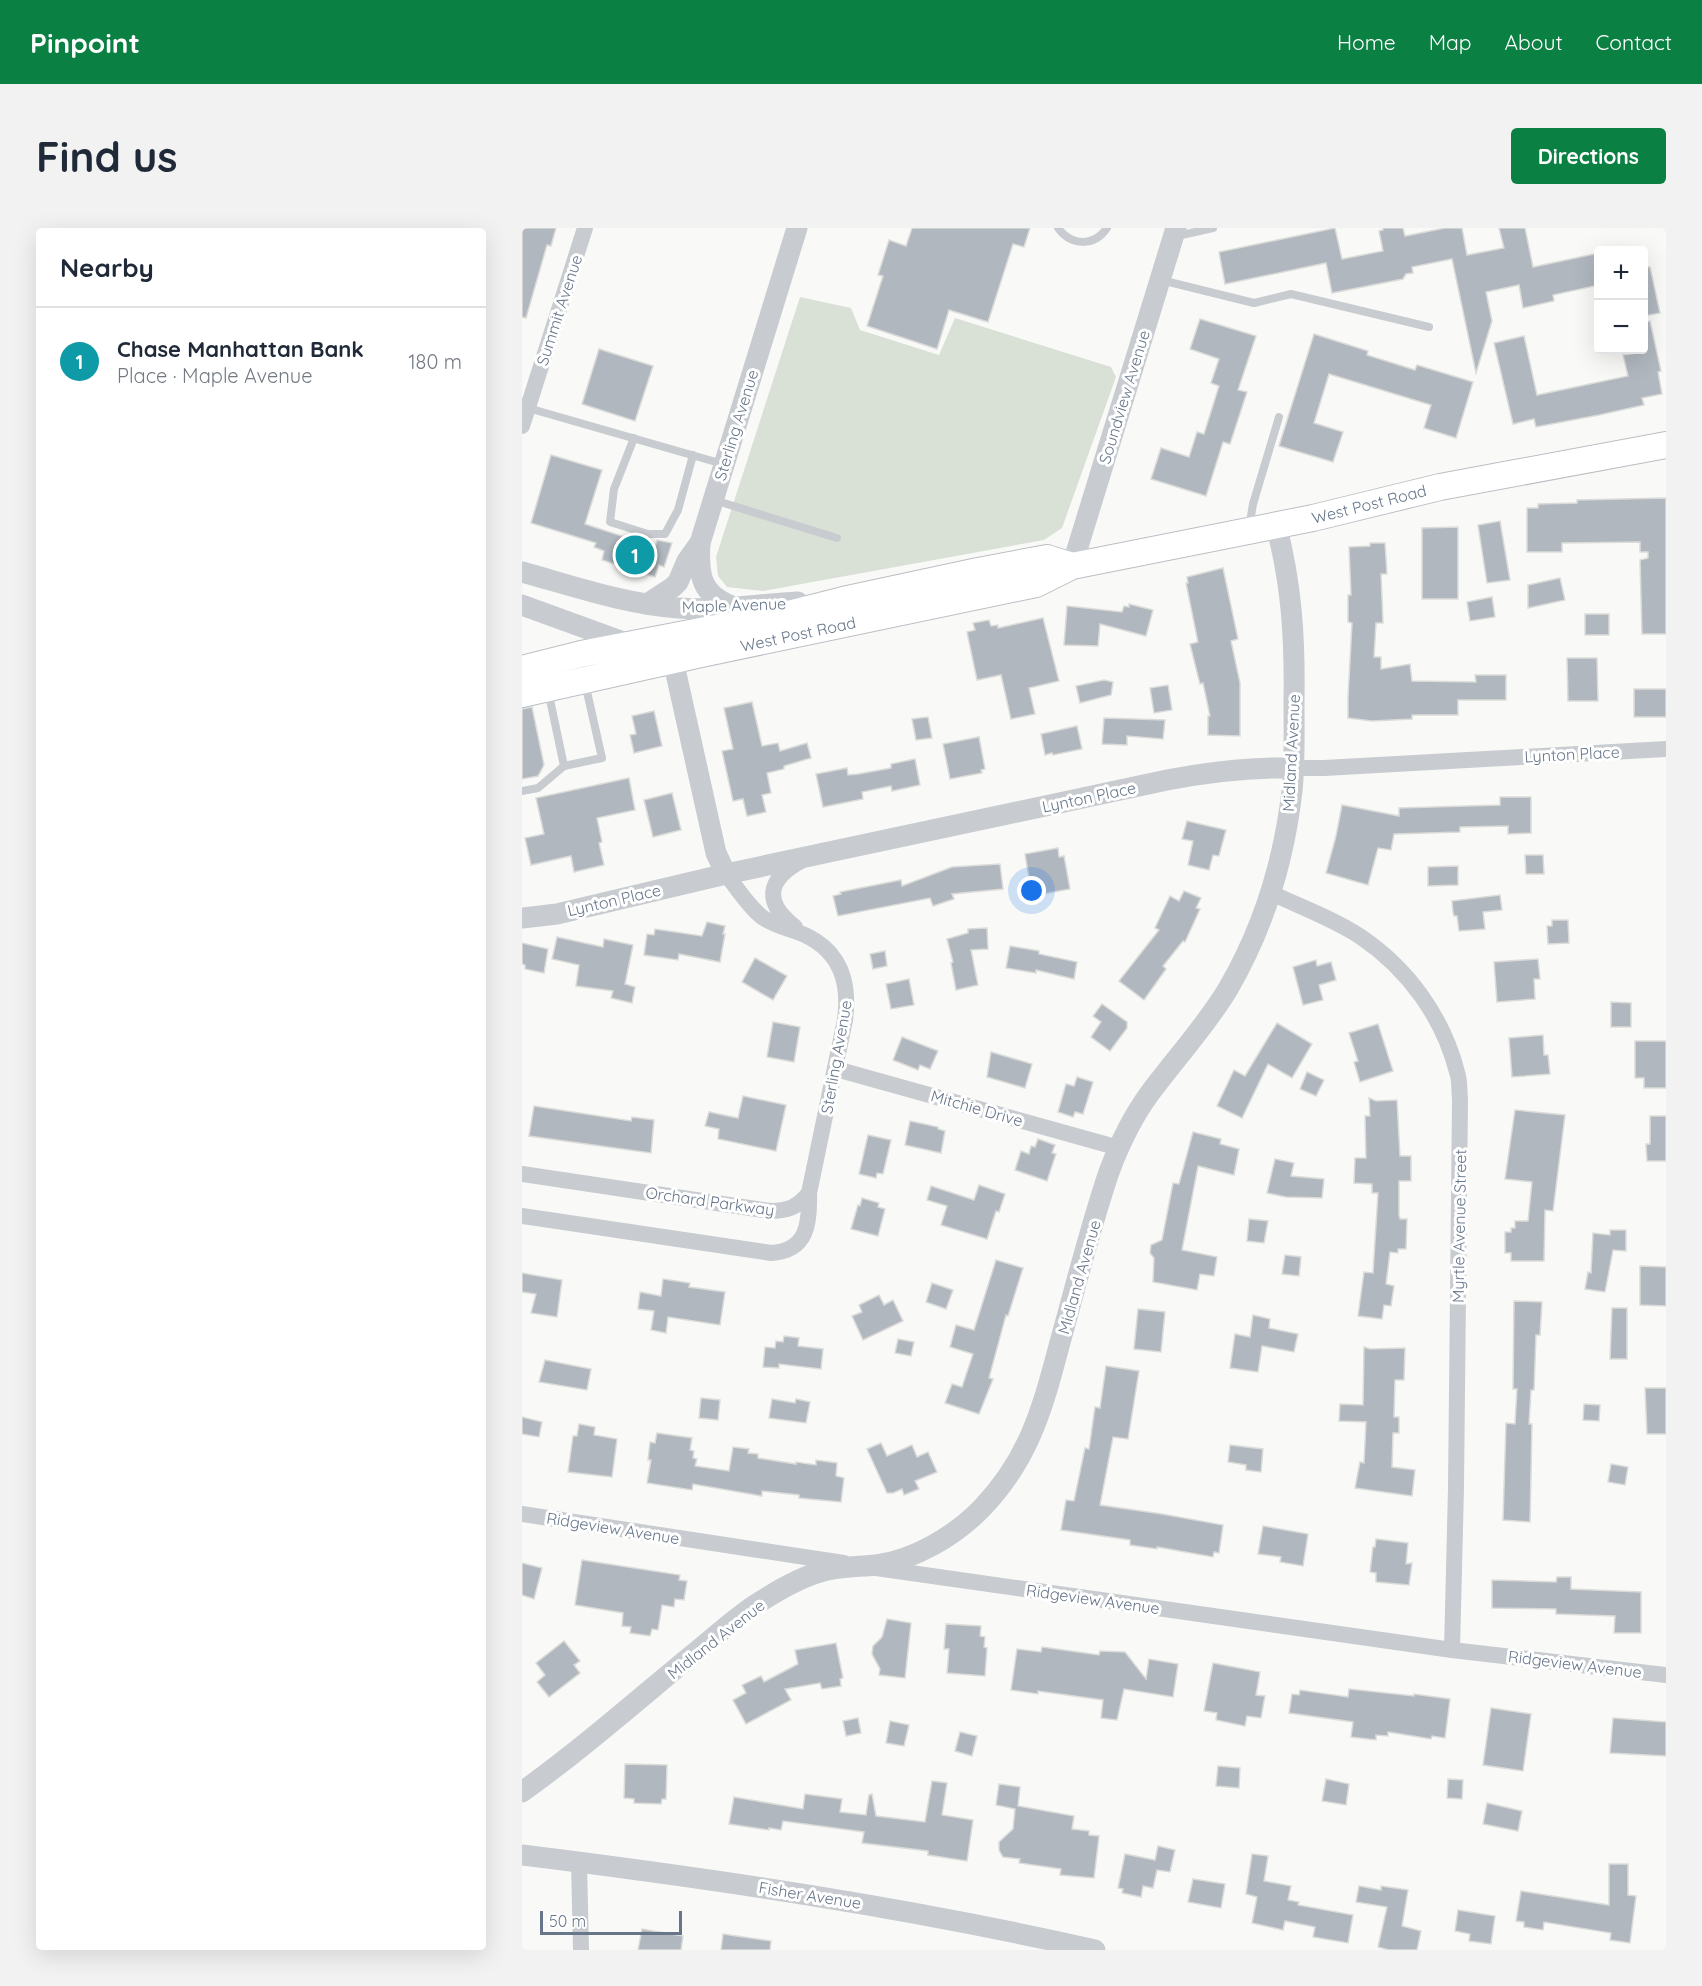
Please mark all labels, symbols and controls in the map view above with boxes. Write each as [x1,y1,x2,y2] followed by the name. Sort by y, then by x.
[30,25,140,60] text: Pinpoint
[1337,29,1396,55] text: Home
[1429,29,1472,55] text: Map
[1505,29,1563,55] text: About
[1596,29,1672,55] text: Contact
[1511,128,1666,184] button: Directions
[36,130,178,183] text: Find us
[1594,246,1648,354] map controls
[1594,246,1648,300] button: +
[60,251,154,284] text: Nearby
[532,252,586,368] street label: Summit Avenue
[1594,300,1648,354] button: −
[1094,328,1154,466] street label: Soundview Avenue
[117,335,364,363] text: Chase Manhattan Bank
[76,349,83,374] text: 1
[408,349,462,374] text: 180 m
[117,363,312,388] text: Place · Maple Avenue
[710,367,762,483] street label: Sterling Avenue
[1310,480,1428,528] street label: West Post Road
[616,532,654,578] pin: 1
[682,593,786,617] street label: Maple Avenue
[738,612,858,656] street label: West Post Road
[1278,694,1304,812] street label: Midland Avenue
[1524,742,1620,766] street label: Lynton Place
[1040,777,1138,817] street label: Lynton Place
[1017,876,1046,905] your location
[565,880,663,920] street label: Lynton Place
[816,999,856,1115] street label: Sterling Avenue
[929,1085,1025,1131] street label: Mitchie Drive
[1448,1149,1470,1303] street label: Myrtle Avenue Street
[644,1182,776,1220] street label: Orchard Parkway
[1053,1218,1105,1336] street label: Midland Avenue
[545,1508,681,1548] street label: Ridgeview Avenue
[1025,1580,1161,1618] street label: Ridgeview Avenue
[663,1595,769,1683] street label: Midland Avenue
[1507,1646,1643,1682] street label: Ridgeview Avenue
[757,1877,863,1913] street label: Fisher Avenue
[540,1908,682,1936] scale bar
[549,1911,586,1931] text: 50 m

